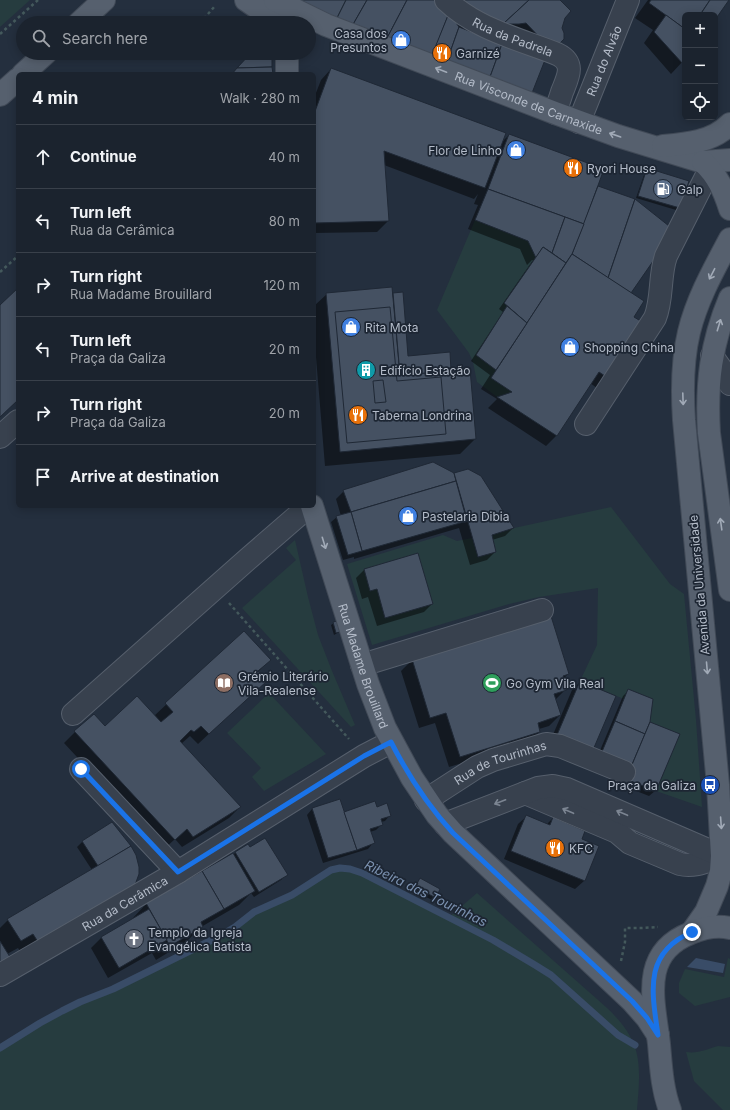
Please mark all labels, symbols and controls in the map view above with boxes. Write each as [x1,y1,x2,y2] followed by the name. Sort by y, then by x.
[682,12,718,120] map controls
[682,12,718,48] button: +
[470,14,555,59] street label: Rua da Padrela
[16,16,316,60] search box
[583,23,624,98] street label: Rua do Alvão
[330,26,387,55] place label: Casa dos Presuntos
[30,27,52,49] icon: search
[62,29,148,48] text: Search here
[390,29,412,51] shop icon: Casa dos Presuntos
[431,42,453,64] restaurant icon: Garnizé
[456,46,500,61] place label: Garnizé
[682,48,718,84] button: −
[435,65,447,73] one-way arrow
[453,68,605,137] street label: Rua Visconde de Carnaxide
[682,84,718,120] button: locate
[32,88,78,108] text: 4 min
[220,90,300,106] text: Walk · 280 m
[609,130,621,138] one-way arrow
[505,139,527,161] shop icon: Flor de Linho
[428,143,502,158] place label: Flor de Linho
[32,146,54,168] icon: ahead
[70,147,137,166] text: Continue
[268,149,300,165] text: 40 m
[562,157,584,179] restaurant icon: Ryori House
[587,161,656,176] place label: Ryori House
[652,178,674,200] fuel station icon: Galp
[677,182,703,197] place label: Galp
[70,203,131,222] text: Turn left
[32,210,54,232] icon: left
[269,213,300,229] text: 80 m
[70,222,175,238] text: Rua da Cerâmica
[70,267,142,286] text: Turn right
[707,268,715,280] one-way arrow
[32,274,54,296] icon: right
[264,277,300,293] text: 120 m
[70,286,212,302] text: Rua Madame Brouillard
[340,316,362,338] shop icon: Rita Mota
[716,319,723,332] one-way arrow
[365,320,418,335] place label: Rita Mota
[70,331,131,350] text: Turn left
[559,336,581,358] shop icon: Shopping China
[32,338,54,360] icon: left
[584,340,674,355] place label: Shopping China
[269,341,300,357] text: 20 m
[70,350,166,366] text: Praça da Galiza
[355,359,377,381] building icon: Edifício Estação
[380,363,470,378] place label: Edifício Estação
[679,392,687,405] one-way arrow
[70,395,142,414] text: Turn right
[32,402,54,424] icon: right
[347,404,369,426] restaurant icon: Taberna Londrina
[269,405,300,421] text: 20 m
[372,408,472,423] place label: Taberna Londrina
[70,414,166,430] text: Praça da Galiza
[32,466,54,488] icon: arrive
[70,467,219,486] text: Arrive at destination
[397,505,419,527] shop icon: Pastelaria Dibia
[422,509,509,524] place label: Pastelaria Dibia
[685,514,713,656] street label: Avenida da Universidade
[717,517,725,530] one-way arrow
[321,537,328,550] one-way arrow
[336,601,392,731] street label: Rua Madame Brouillard
[703,661,711,674] one-way arrow
[238,669,329,698] place label: Grémio Literário Vila-Realense
[213,672,235,694] library icon: Grémio Literário Vila-Realense
[481,672,503,694] sports icon: Go Gym Vila Real
[506,676,604,691] place label: Go Gym Vila Real
[451,737,548,787] street label: Rua de Tourinhas
[72,760,90,778] route start
[699,774,721,796] bus stop icon: Praça da Galiza
[608,778,696,793] place label: Praça da Galiza
[495,799,507,807] one-way arrow
[563,807,575,814] one-way arrow
[617,809,629,816] one-way arrow
[717,816,724,829] one-way arrow
[544,837,566,859] restaurant icon: KFC
[569,841,593,856] place label: KFC
[362,856,490,930] water label: Ribeira das Tourinhas
[79,872,170,934] street label: Rua da Cerâmica
[683,923,701,941] route end
[148,925,251,954] place label: Templo da Igreja Evangélica Batista
[123,928,145,950] church icon: Templo da Igreja Evangélica Batista

